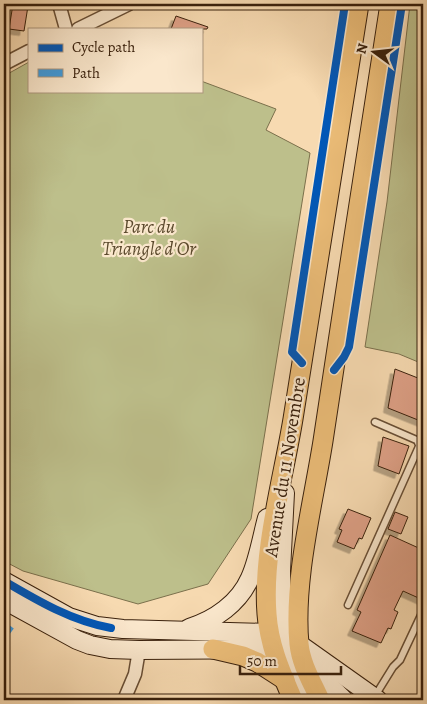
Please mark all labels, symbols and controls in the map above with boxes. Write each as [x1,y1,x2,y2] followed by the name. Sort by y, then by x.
[28,28,202,92] legend
[350,28,400,78] north arrow
[72,37,135,57] text: Cycle path
[351,41,372,56] text: N
[72,63,100,83] text: Path
[102,214,197,262] park label: Parc du Triangle d'Or
[258,375,312,560] street label: Avenue du 11 Novembre
[240,644,341,676] scale bar
[247,651,277,671] text: 50 m

